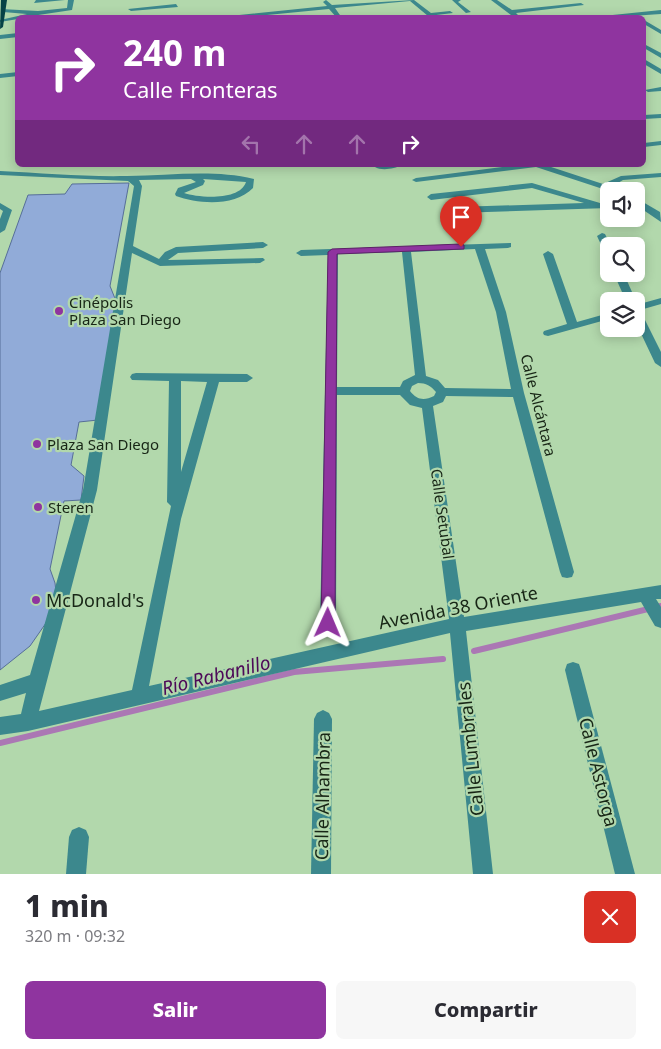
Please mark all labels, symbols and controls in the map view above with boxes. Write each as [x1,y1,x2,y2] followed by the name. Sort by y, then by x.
[123,29,226,76] text: 240 m
[40,35,105,100] icon: right
[123,74,278,104] text: Calle Fronteras
[237,130,265,158] icon: left
[290,130,318,158] icon: ahead
[343,130,371,158] icon: ahead
[396,130,424,158] icon: right
[600,182,645,337] map controls
[600,182,645,227] button: sound
[440,196,482,247] pin
[447,203,475,231] icon: arrive
[600,237,645,282] button: search
[69,292,181,329] place label: Cinépolis Plaza San Diego
[600,292,645,337] button: layers
[53,305,65,317] marker: Cinépolis Plaza San Diego
[517,352,561,458] street label: Calle Alcántara
[47,434,159,454] place label: Plaza San Diego
[31,438,43,450] marker: Plaza San Diego
[427,468,459,560] street label: Calle Setubal
[48,497,94,517] place label: Steren
[32,501,44,513] marker: Steren
[376,580,540,634] street label: Avenida 38 Oriente
[46,588,144,612] place label: McDonald's
[30,594,42,606] marker: McDonald's
[301,596,353,648] position arrow
[159,649,273,701] water label: Río Rabanillo
[451,681,489,817] street label: Calle Lumbrales
[574,715,624,829] street label: Calle Astorga
[309,732,335,860] street label: Calle Alhambra
[25,885,109,926] text: 1 min
[584,891,636,943] button: close
[25,925,125,947] text: 320 m · 09:32
[25,981,326,1039] button: Salir
[336,981,636,1039] button: Compartir

